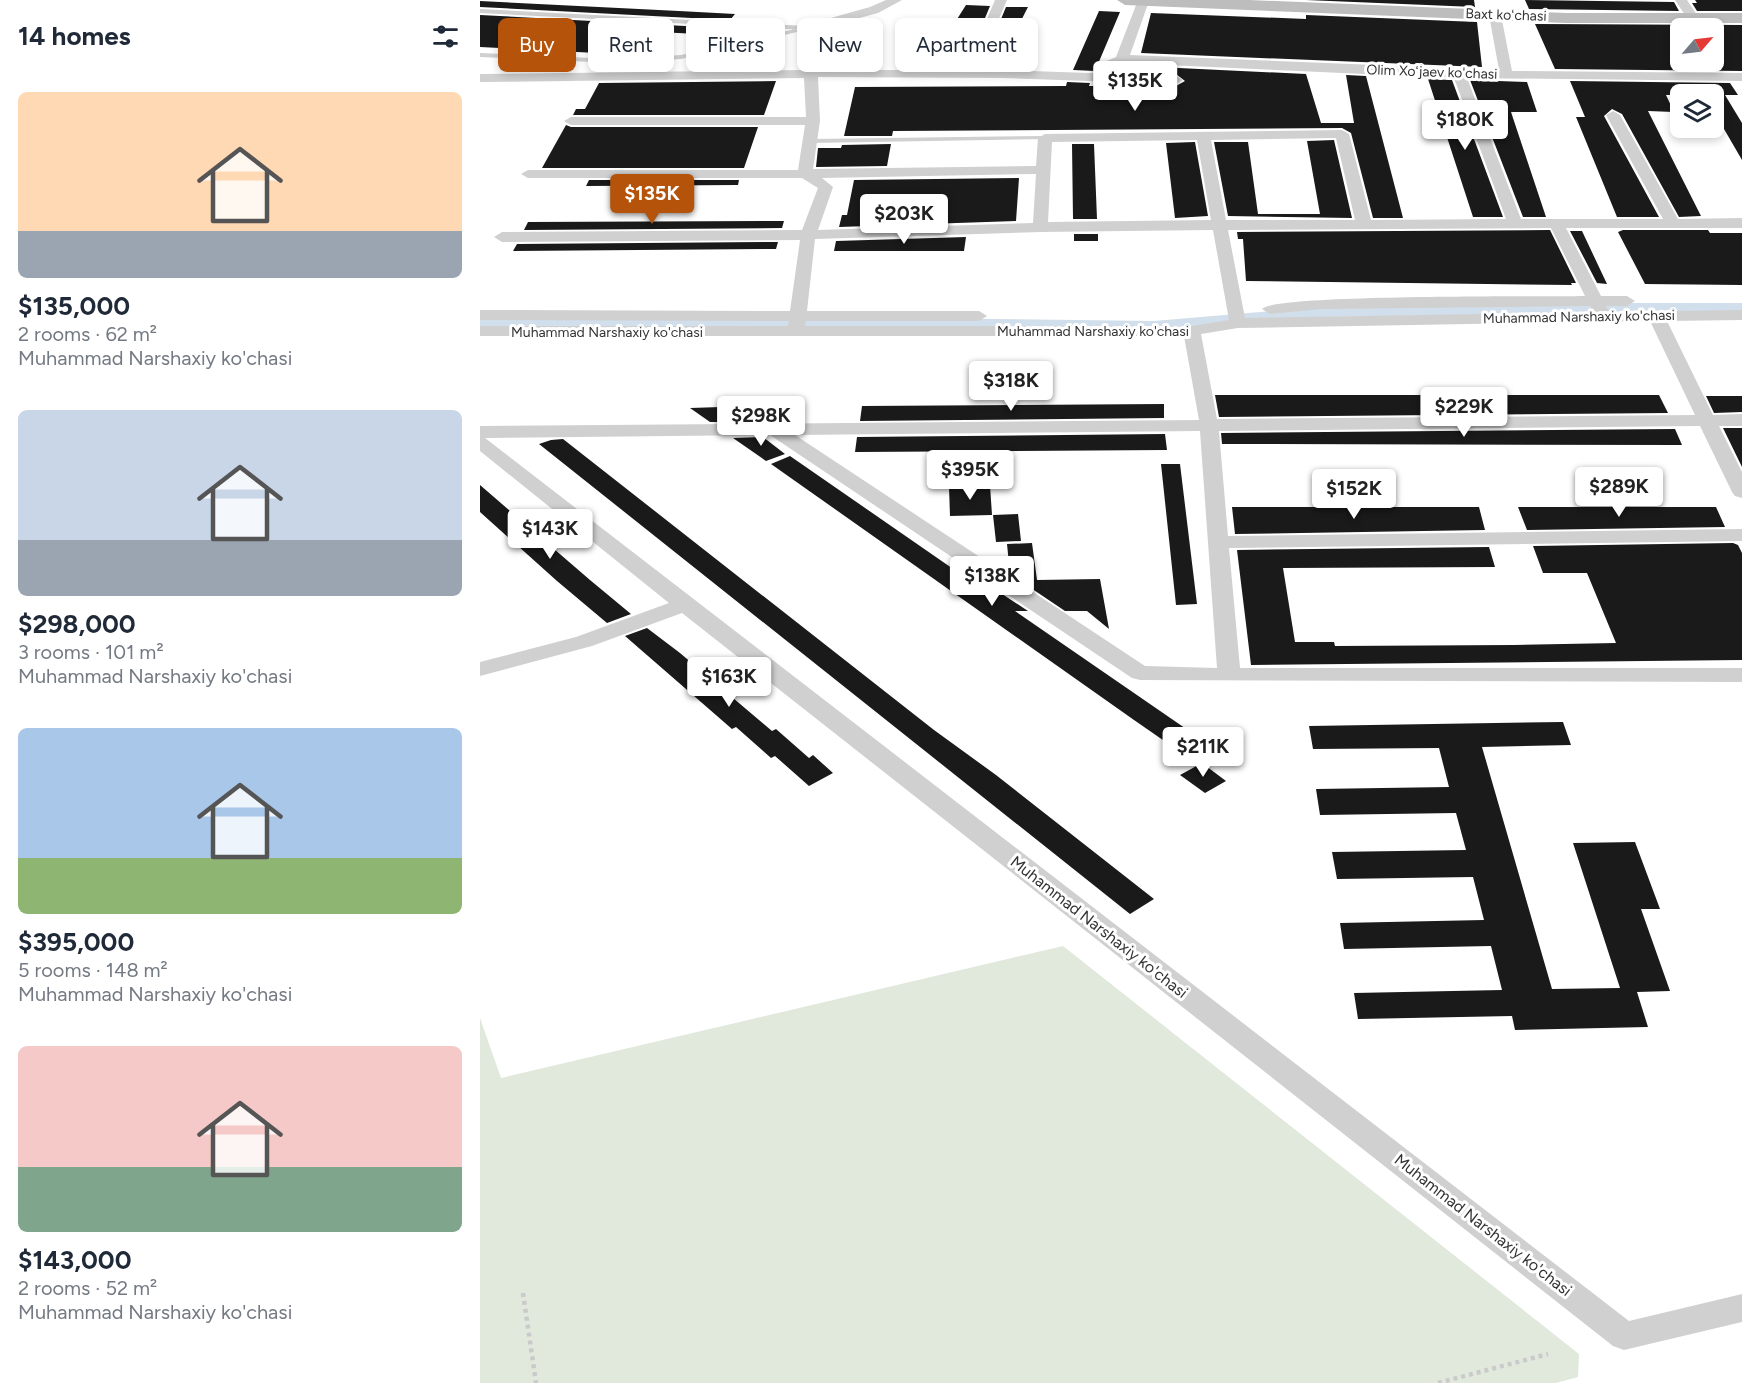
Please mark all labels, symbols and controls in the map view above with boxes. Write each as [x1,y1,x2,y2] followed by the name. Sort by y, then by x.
[1465,5,1547,25] street label: Baxt koʻchasi
[498,18,576,72] chip: Buy
[588,18,674,72] chip: Rent
[686,18,785,72] chip: Filters
[797,18,883,72] chip: New
[895,18,1038,72] chip: Apartment
[1670,18,1724,72] north arrow
[1670,18,1724,138] map controls
[18,20,131,52] text: 14 homes
[429,20,462,53] icon: filters
[1093,61,1177,112] pin: $135K
[1366,61,1498,83] street label: Olim Xoʻjaev ko'chasi
[1107,68,1163,92] text: $135K
[1670,84,1724,138] button: layers
[1423,100,1507,151] pin: $180K
[1436,107,1494,131] text: $180K
[186,131,294,239] icon: home
[610,174,694,225] pin: $135K
[624,181,680,205] text: $135K
[862,194,946,245] pin: $203K
[874,201,934,225] text: $203K
[18,290,130,322] text: $135,000
[1483,307,1675,327] street label: Muhammad Narshaxiy ko'chasi
[18,322,157,346] text: 2 rooms · 62 m²
[997,323,1189,340] street label: Muhammad Narshaxiy ko'chasi
[511,324,703,341] street label: Muhammad Narshaxiy ko'chasi
[18,346,292,370] text: Muhammad Narshaxiy ko'chasi
[969,361,1053,412] pin: $318K
[983,368,1039,392] text: $318K
[1422,387,1506,438] pin: $229K
[1434,394,1494,418] text: $229K
[719,396,803,447] pin: $298K
[731,403,791,427] text: $298K
[186,449,294,557] icon: home
[928,450,1012,501] pin: $395K
[941,457,999,481] text: $395K
[1577,467,1661,518] pin: $289K
[1312,469,1396,520] pin: $152K
[1589,474,1649,498] text: $289K
[1326,476,1382,500] text: $152K
[508,509,592,560] pin: $143K
[522,516,578,540] text: $143K
[950,556,1034,607] pin: $138K
[964,563,1020,587] text: $138K
[18,608,136,640] text: $298,000
[18,640,164,664] text: 3 rooms · 101 m²
[687,657,771,708] pin: $163K
[18,664,292,688] text: Muhammad Narshaxiy ko'chasi
[701,664,757,688] text: $163K
[1161,727,1245,778] pin: $211K
[1177,734,1229,758] text: $211K
[186,767,294,875] icon: home
[1007,852,1191,1002] street label: Muhammad Narshaxiy ko'chasi
[18,926,134,958] text: $395,000
[18,958,168,982] text: 5 rooms · 148 m²
[18,982,292,1006] text: Muhammad Narshaxiy ko'chasi
[186,1085,294,1193] icon: home
[1391,1150,1575,1300] street label: Muhammad Narshaxiy ko'chasi
[18,1244,132,1276] text: $143,000
[18,1276,157,1300] text: 2 rooms · 52 m²
[18,1300,292,1324] text: Muhammad Narshaxiy ko'chasi

